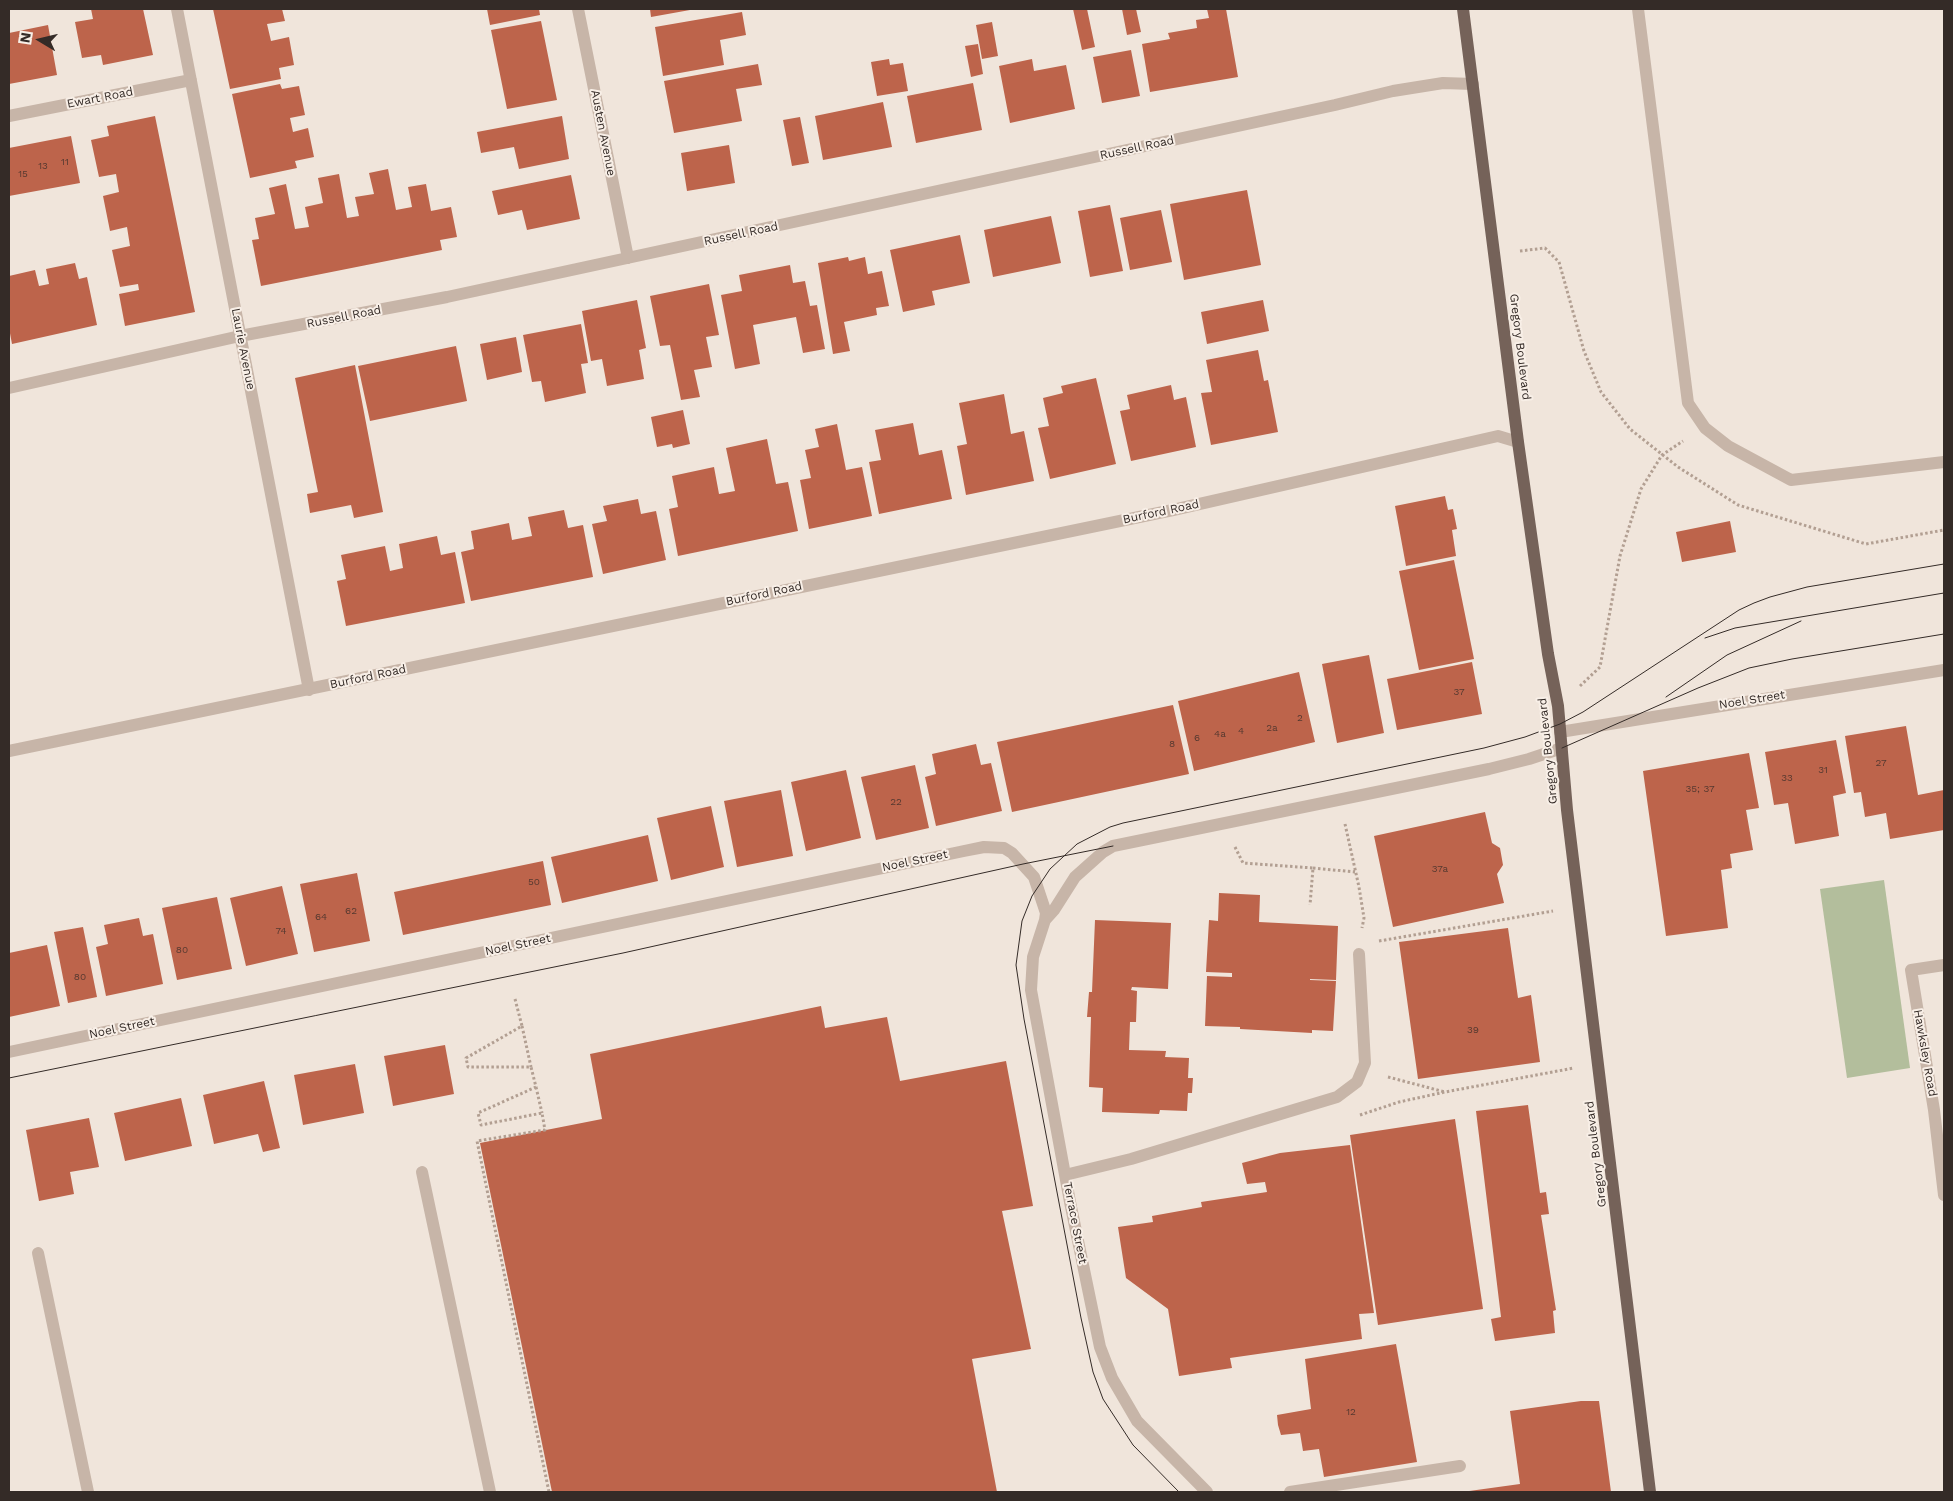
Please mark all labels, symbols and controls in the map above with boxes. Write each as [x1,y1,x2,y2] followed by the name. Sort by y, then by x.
[15,15,65,65] north arrow
[16,31,34,44] text: N
[66,85,134,111] street label: Ewart Road
[588,89,618,177] street label: Austen Avenue
[1099,133,1175,163] street label: Russell Road
[61,156,69,168] house number: 11
[38,160,48,172] house number: 13
[18,168,28,180] house number: 15
[703,219,779,249] street label: Russell Road
[1506,293,1534,401] street label: Gregory Boulevard
[306,303,382,331] street label: Russell Road
[228,307,258,391] street label: Laurie Avenue
[1122,497,1200,527] street label: Burford Road
[725,579,803,609] street label: Burford Road
[329,662,407,692] street label: Burford Road
[1453,686,1465,698] house number: 37
[1718,688,1786,712] street label: Noel Street
[1535,697,1561,805] street label: Gregory Boulevard
[1297,712,1303,724] house number: 2
[1266,722,1278,734] house number: 2a
[1238,725,1244,737] house number: 4
[1214,728,1226,740] house number: 4a
[1194,732,1200,744] house number: 6
[1169,738,1175,750] house number: 8
[1875,757,1887,769] house number: 27
[1818,764,1828,776] house number: 31
[1781,772,1793,784] house number: 33
[1685,783,1715,795] house number: 35; 37
[890,796,902,808] house number: 22
[881,847,949,875] street label: Noel Street
[1432,863,1448,875] house number: 37a
[528,876,540,888] house number: 50
[345,905,357,917] house number: 62
[315,911,327,923] house number: 64
[275,925,287,937] house number: 74
[484,931,552,959] street label: Noel Street
[176,944,188,956] house number: 80
[74,971,86,983] house number: 80
[1910,1008,1940,1098] street label: Hawksley Road
[88,1014,156,1042] street label: Noel Street
[1467,1024,1479,1036] house number: 39
[1582,1100,1610,1208] street label: Gregory Boulevard
[1060,1181,1090,1265] street label: Terrace Street
[1346,1406,1356,1418] house number: 12

